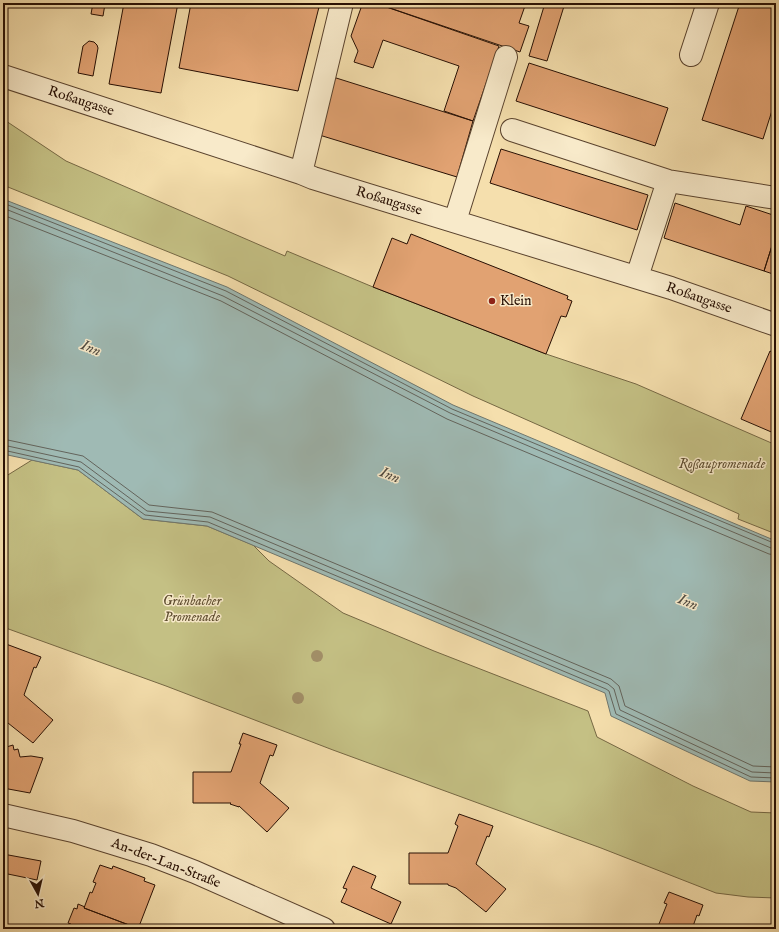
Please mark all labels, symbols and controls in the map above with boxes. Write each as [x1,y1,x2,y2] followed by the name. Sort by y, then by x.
[46,82,117,120] street label: Roßaugasse
[354,182,425,220] street label: Roßaugasse
[664,278,735,318] street label: Roßaugasse
[500,292,532,310] place label: Klein
[487,296,497,306] marker: Klein
[77,335,104,361] water label: Inn
[679,455,766,473] park label: Roßaupromenade
[376,462,403,488] water label: Inn
[674,589,701,615] water label: Inn
[163,592,223,626] park label: Grünbacher Promenade
[108,834,224,892] street label: An-der-Lan-Straße
[18,874,58,914] north arrow
[33,895,46,911] text: N

